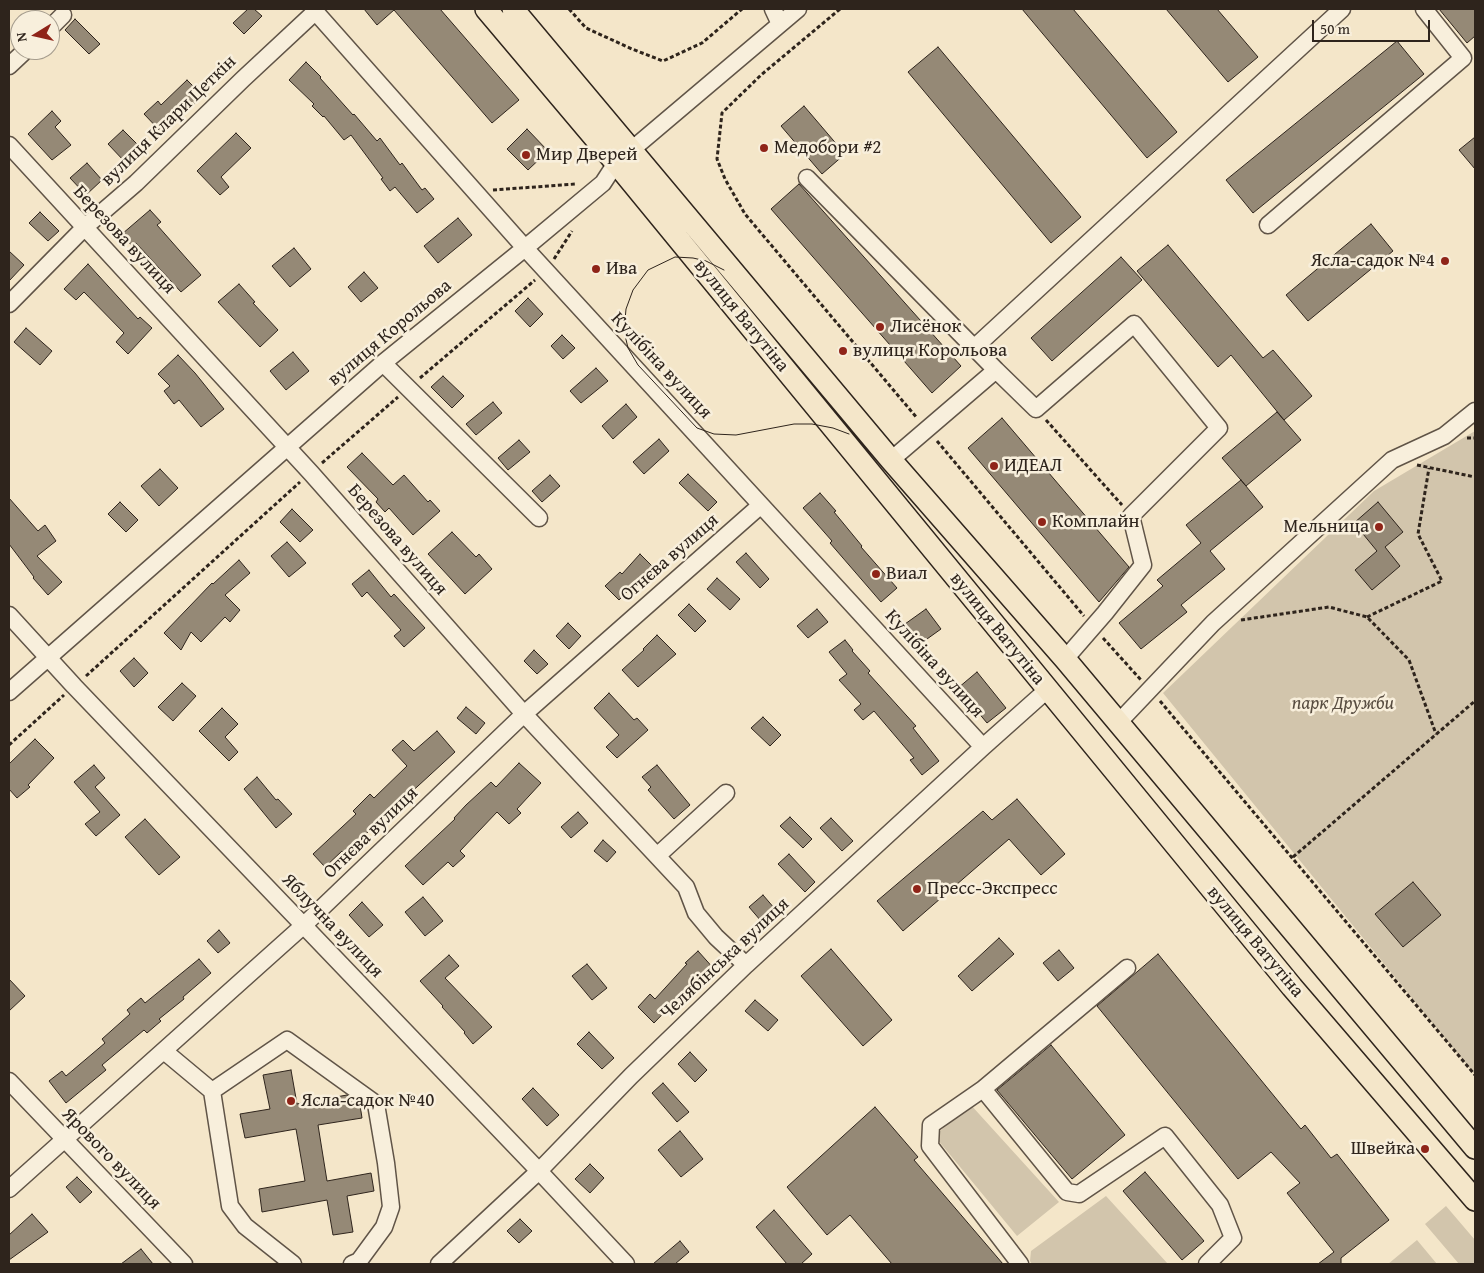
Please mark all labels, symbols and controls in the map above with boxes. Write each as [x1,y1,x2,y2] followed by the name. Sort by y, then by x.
[10,10,60,60] north arrow
[1314,10,1432,42] scale bar
[1320,18,1350,39] text: 50 m
[11,31,32,43] text: N
[97,51,241,191] street label: вулиця Клари Цеткін
[774,137,881,159] place label: Медобори #2
[758,142,770,154] marker: Медобори #2
[536,144,637,166] place label: Мир Дверей
[520,149,532,161] marker: Мир Дверей
[68,181,180,299] street label: Березова вулиця
[1311,250,1435,272] place label: Ясла-садок №4
[689,255,793,377] street label: вулиця Ватутіна
[1439,255,1451,267] marker: Ясла-садок №4
[606,258,637,280] place label: Ива
[590,263,602,275] marker: Ива
[324,275,456,391] street label: вулиця Корольова
[606,308,716,424] street label: Кулібіна вулиця
[890,316,961,338] place label: Лисёнок
[874,321,886,333] marker: Лисёнок
[853,340,1007,362] place label: вулиця Корольова
[837,345,849,357] marker: вулиця Корольова
[1004,455,1062,477] place label: ИДЕАЛ
[988,460,1000,472] marker: ИДЕАЛ
[342,480,452,600] street label: Березова вулиця
[616,509,724,607] street label: Огнєва вулиця
[1052,511,1139,533] place label: Комплайн
[1036,516,1048,528] marker: Комплайн
[1284,516,1369,538] place label: Мельница
[1373,521,1385,533] marker: Мельница
[886,563,928,585] place label: Виал
[870,568,882,580] marker: Виал
[945,568,1049,690] street label: вулиця Ватутіна
[879,605,989,723] street label: Кулібіна вулиця
[1292,693,1394,715] park label: парк Дружби
[319,782,423,884] street label: Огнєва вулиця
[276,869,388,983] street label: Яблучна вулиця
[927,878,1058,900] place label: Пресс-Экспресс
[1202,882,1308,1002] street label: вулиця Ватутіна
[911,883,923,895] marker: Пресс-Экспресс
[656,893,794,1025] street label: Челябінська вулиця
[301,1090,434,1112] place label: Ясла-садок №40
[285,1095,297,1107] marker: Ясла-садок №40
[57,1103,165,1215] street label: Ярового вулиця
[1351,1138,1415,1160] place label: Швейка
[1419,1143,1431,1155] marker: Швейка

